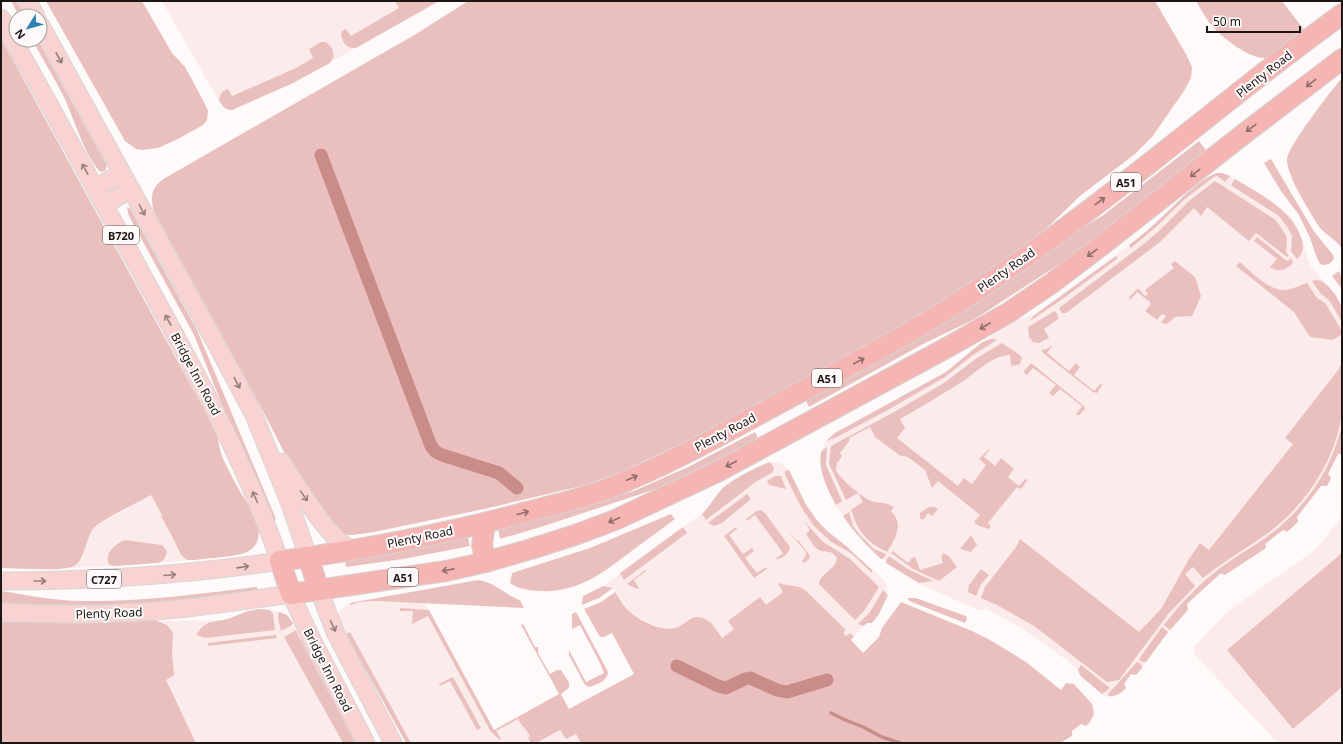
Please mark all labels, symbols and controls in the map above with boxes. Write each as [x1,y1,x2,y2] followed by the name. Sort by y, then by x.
[8,8,48,48] north arrow
[1207,8,1300,34] scale bar
[1213,13,1241,30] text: 50 m
[11,26,28,42] text: N
[1232,47,1296,101] street label: Plenty Road
[55,52,63,64] one-way arrow
[1306,79,1317,88] one-way arrow
[1246,124,1257,132] one-way arrow
[80,164,88,176] one-way arrow
[1190,169,1201,178] one-way arrow
[1111,173,1141,191] road number: A51
[1094,197,1105,206] one-way arrow
[139,203,146,215] one-way arrow
[103,226,139,244] road number: B720
[974,244,1038,296] street label: Plenty Road
[1087,249,1098,257] one-way arrow
[163,314,171,326] one-way arrow
[979,323,991,331] one-way arrow
[167,330,225,418] street label: Bridge Inn Road
[853,356,865,364] one-way arrow
[812,369,842,387] road number: A51
[234,377,241,389] one-way arrow
[691,409,759,455] street label: Plenty Road
[725,461,737,469] one-way arrow
[626,474,638,481] one-way arrow
[300,490,308,501] one-way arrow
[250,491,258,503] one-way arrow
[516,509,529,516] one-way arrow
[608,517,620,524] one-way arrow
[385,522,455,552] street label: Plenty Road
[236,563,249,570] one-way arrow
[442,566,455,574] one-way arrow
[388,568,418,586] road number: A51
[87,570,121,588] road number: C727
[163,571,176,578] one-way arrow
[33,577,46,585] one-way arrow
[75,603,143,623] street label: Plenty Road
[330,620,337,632] one-way arrow
[300,625,356,715] street label: Bridge Inn Road

